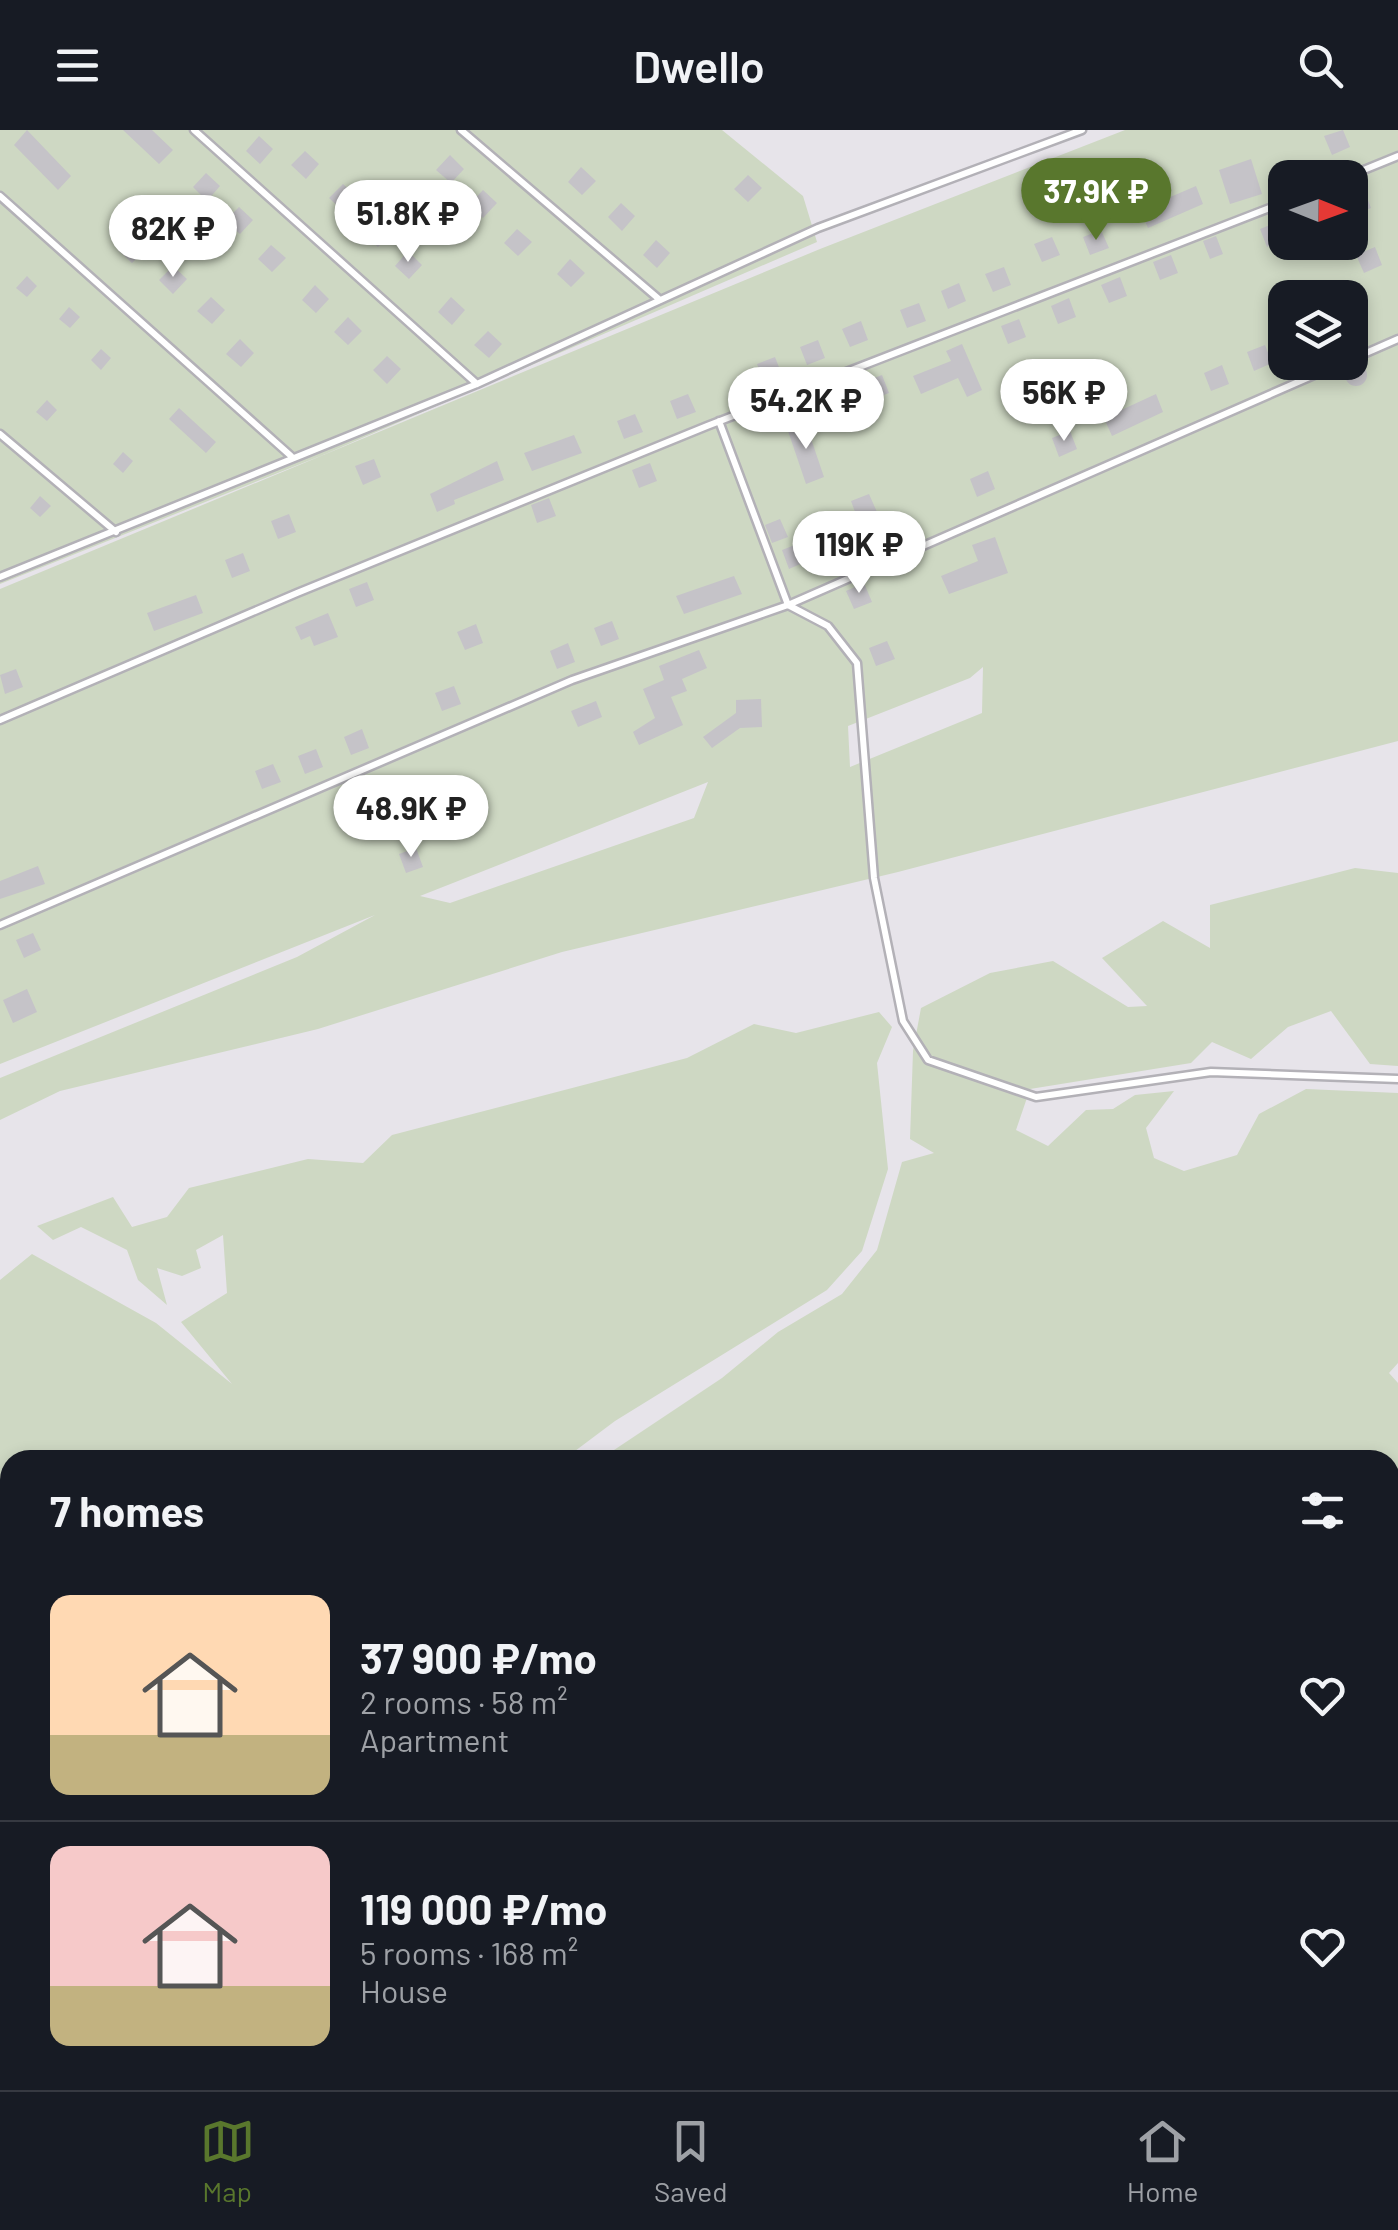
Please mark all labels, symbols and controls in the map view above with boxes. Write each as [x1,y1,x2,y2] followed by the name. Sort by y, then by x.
[50,38,105,93] icon: menu
[633,38,765,92] text: Dwello
[1293,38,1348,93] icon: search
[1004,158,1188,243] pin: 37.9K ₽
[1268,160,1368,260] north arrow
[1268,160,1368,380] map controls
[1043,171,1149,209] text: 37.9K ₽
[316,180,500,265] pin: 51.8K ₽
[356,193,460,231] text: 51.8K ₽
[103,195,243,280] pin: 82K ₽
[131,208,215,246] text: 82K ₽
[1268,280,1368,380] button: layers
[994,359,1134,444] pin: 56K ₽
[714,367,898,452] pin: 54.2K ₽
[1022,372,1106,410] text: 56K ₽
[750,380,862,418] text: 54.2K ₽
[778,511,940,596] pin: 119K ₽
[815,524,903,562] text: 119K ₽
[319,775,503,860] pin: 48.9K ₽
[355,788,467,826] text: 48.9K ₽
[1295,1483,1350,1538] icon: filters
[50,1485,204,1535] text: 7 homes
[360,1632,597,1682] text: 37 900 ₽/mo
[130,1635,250,1755] icon: home
[1295,1668,1350,1723] icon: heart
[360,1682,568,1720] text: 2 rooms · 58 m²
[360,1720,509,1758] text: Apartment
[360,1883,607,1933] text: 119 000 ₽/mo
[130,1886,250,2006] icon: home
[1295,1919,1350,1974] icon: heart
[360,1933,578,1971] text: 5 rooms · 168 m²
[360,1971,448,2009] text: House
[200,2114,255,2208] tab: Map
[654,2114,728,2208] tab: Saved
[1127,2114,1198,2208] tab: Home

